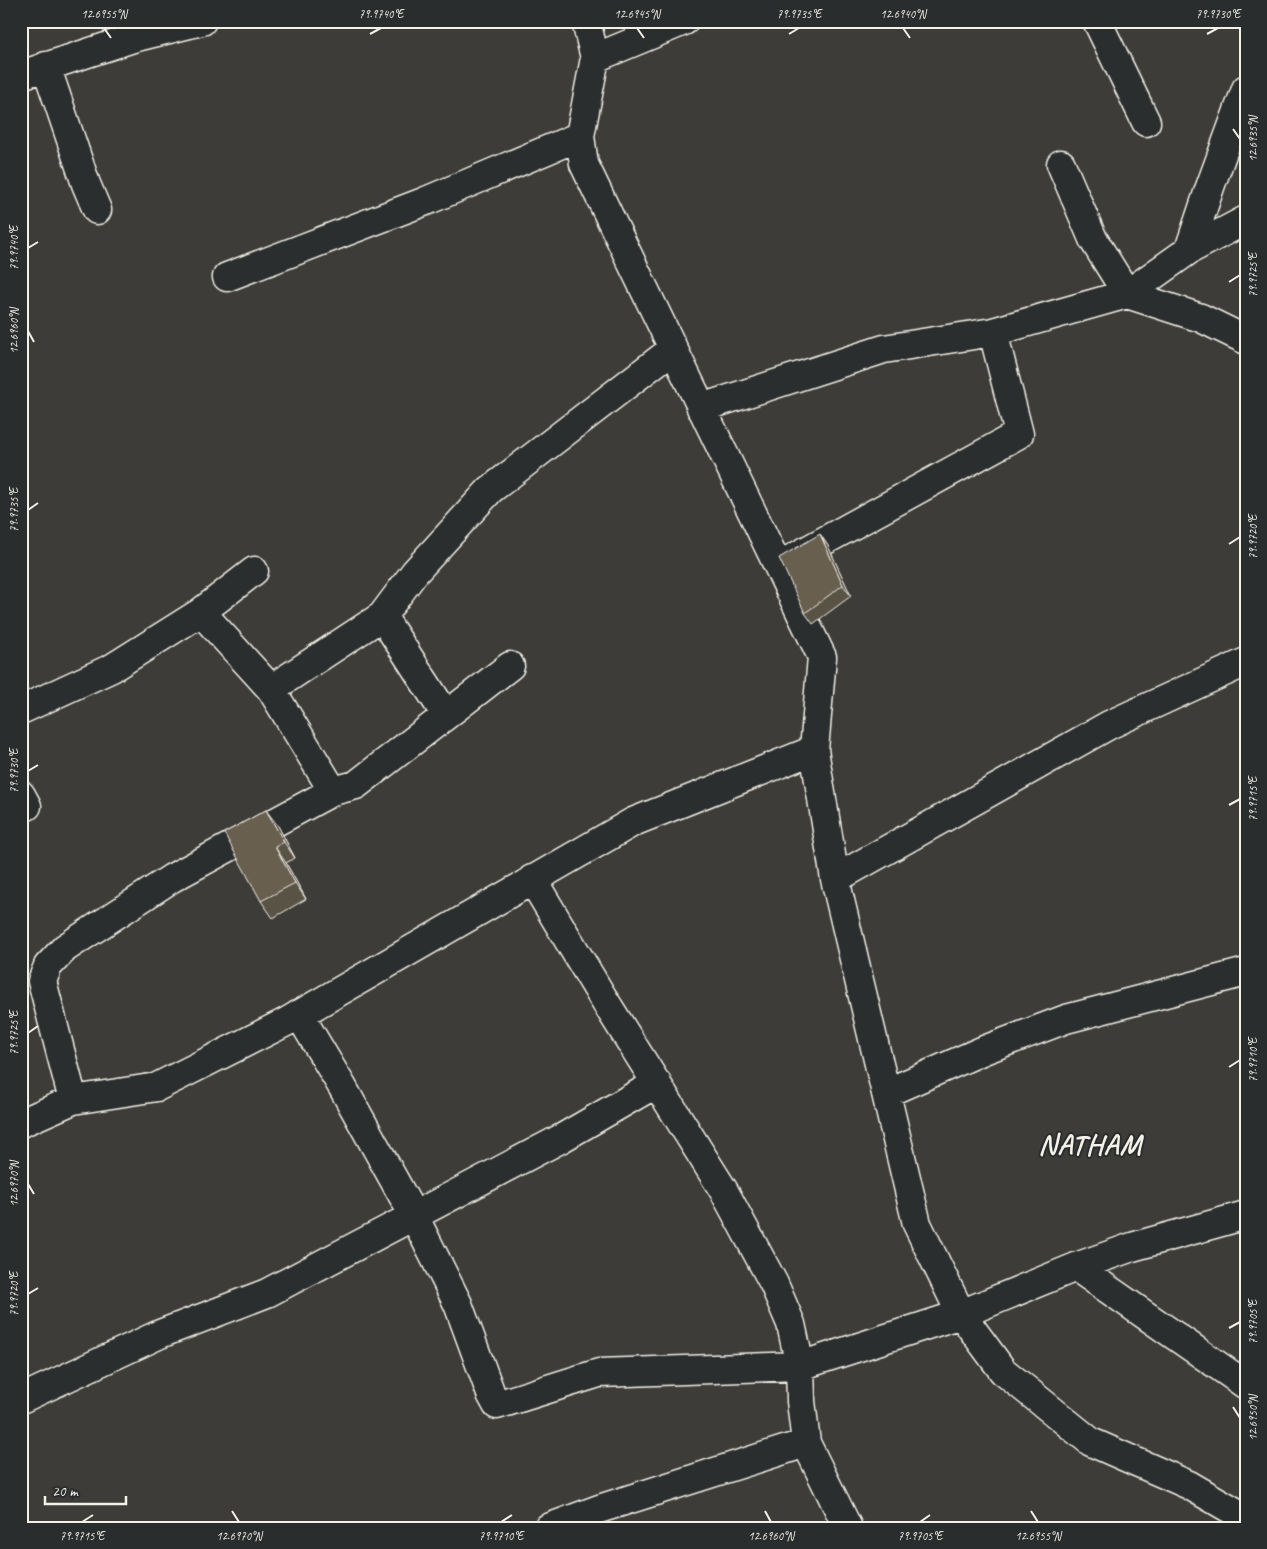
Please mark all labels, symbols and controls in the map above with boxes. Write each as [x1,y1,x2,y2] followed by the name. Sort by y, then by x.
[81,6,128,22] text: 12.6955°N
[359,6,405,22] text: 79.9740°E
[614,6,661,22] text: 12.6945°N
[777,6,823,22] text: 79.9735°E
[880,6,927,22] text: 12.6940°N
[1196,6,1242,22] text: 79.9730°E
[1245,115,1261,162] text: 12.6935°N
[6,224,22,270] text: 79.9740°E
[1245,251,1261,297] text: 79.9725°E
[6,307,22,354] text: 12.6960°N
[6,486,22,532] text: 79.9735°E
[1245,513,1261,559] text: 79.9720°E
[6,747,22,793] text: 79.9730°E
[1245,775,1261,821] text: 79.9715°E
[6,1009,22,1055] text: 79.9725°E
[1245,1036,1261,1082] text: 79.9710°E
[1038,1126,1145,1163] district label: NATHAM
[6,1160,22,1207] text: 12.6970°N
[6,1270,22,1316] text: 79.9720°E
[1245,1298,1261,1344] text: 79.9705°E
[1245,1394,1261,1441] text: 12.6950°N
[45,1474,126,1506] scale bar
[52,1482,79,1501] text: 20 m
[60,1528,106,1544] text: 79.9715°E
[216,1528,263,1544] text: 12.6970°N
[479,1528,525,1544] text: 79.9710°E
[748,1528,795,1544] text: 12.6960°N
[898,1528,944,1544] text: 79.9705°E
[1015,1528,1062,1544] text: 12.6955°N

